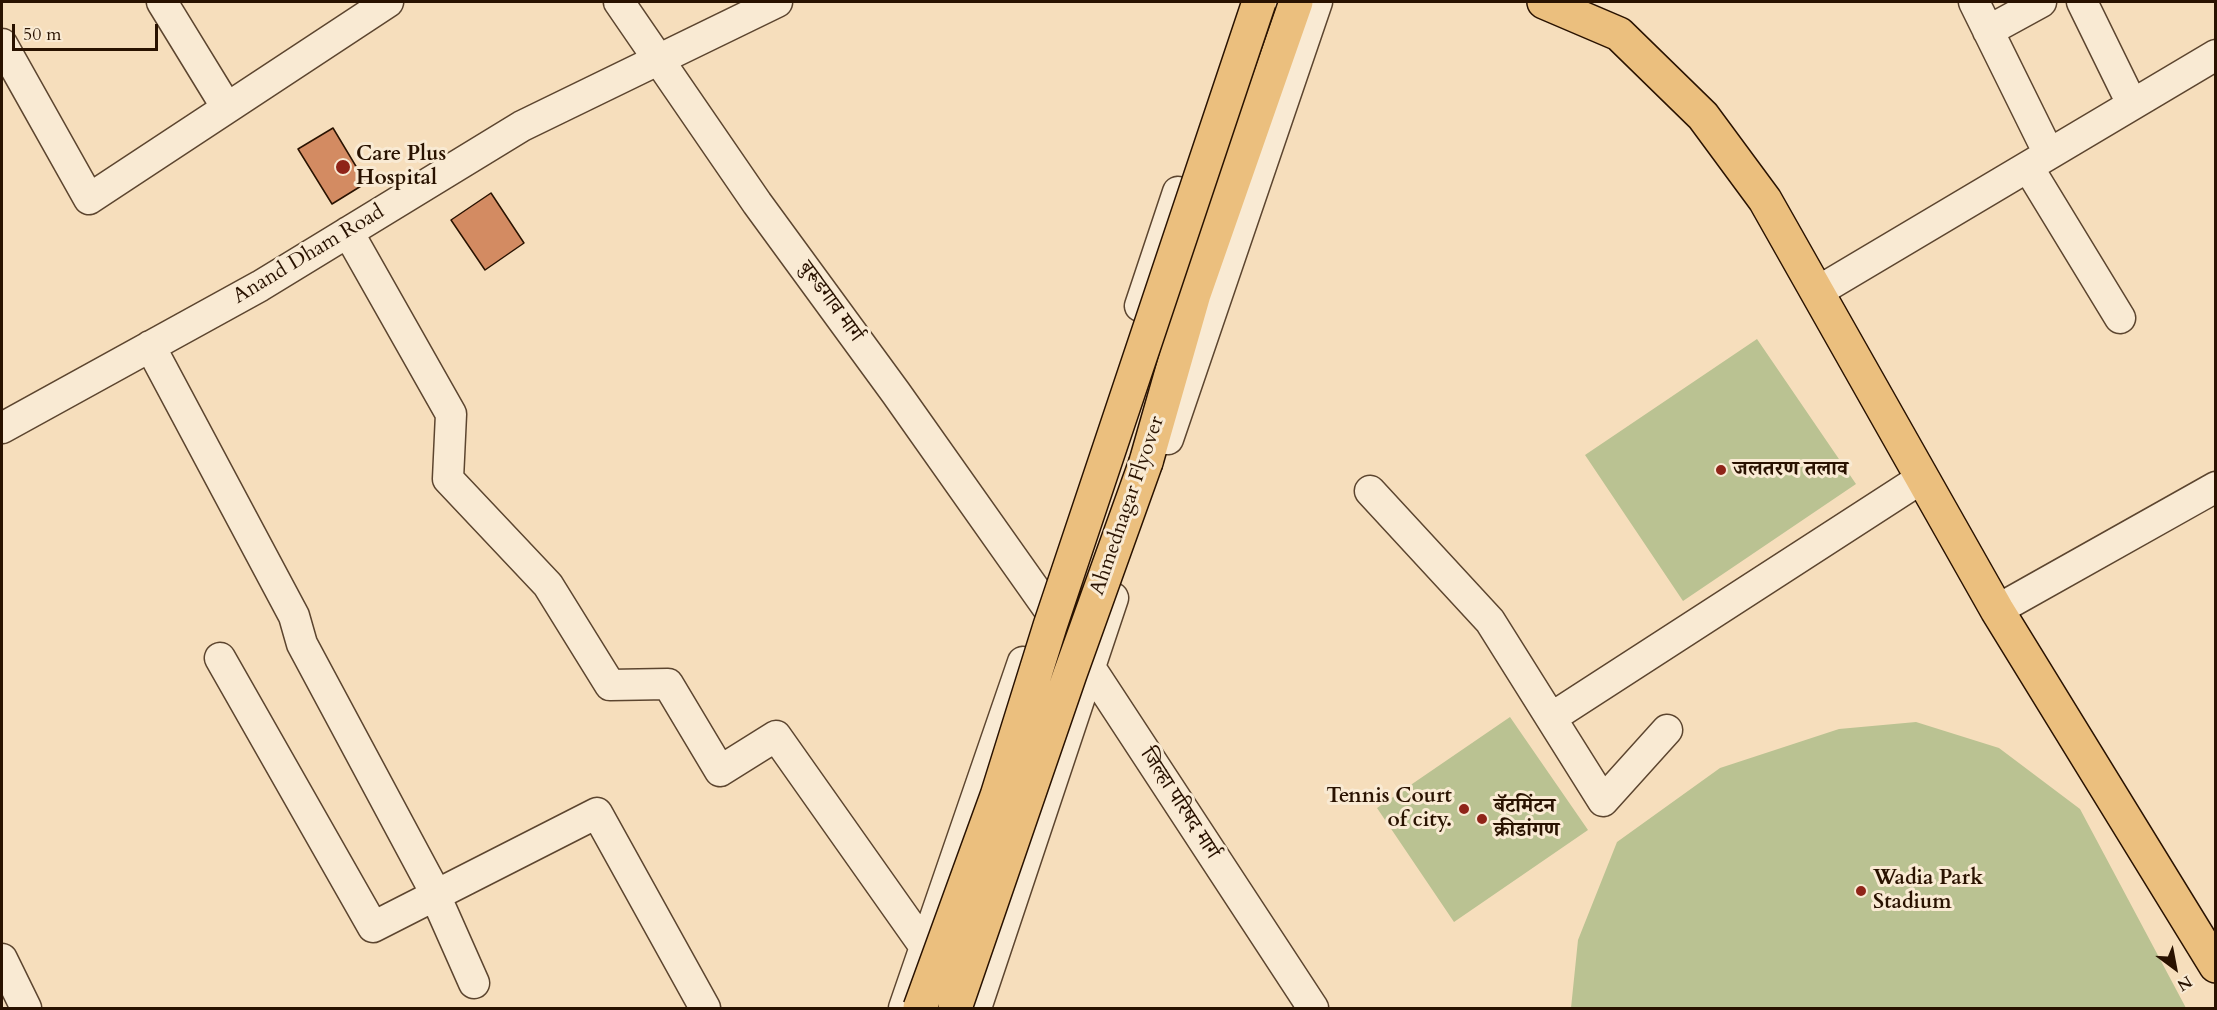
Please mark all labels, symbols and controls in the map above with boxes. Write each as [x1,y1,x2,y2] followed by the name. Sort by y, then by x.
[15,12,160,50] scale bar
[23,22,62,47] text: 50 m
[356,142,446,192] place label: Care Plus Hospital
[334,158,352,176] marker: Care Plus Hospital
[229,200,389,310] street label: Anand Dham Road
[792,257,868,347] street label: बुरूडगाव मार्ग
[1086,413,1170,599] street label: Ahmednagar Flyover
[1733,457,1848,483] place label: जलतरण तलाव
[1714,463,1728,477] marker: जलतरण तलाव
[1134,744,1224,864] street label: जिल्हा परिषद मार्ग
[1326,784,1452,834] place label: Tennis Court of city.
[1494,794,1559,844] place label: बॅटमिंटन क्रीडांगण
[1457,802,1471,816] marker: Tennis Court of city.
[1475,812,1489,826] marker: बॅटमिंटन क्रीडांगण
[1873,866,1983,916] place label: Wadia Park Stadium
[1854,884,1868,898] marker: Wadia Park Stadium
[2145,938,2205,998] north arrow
[2173,970,2196,996] text: N

